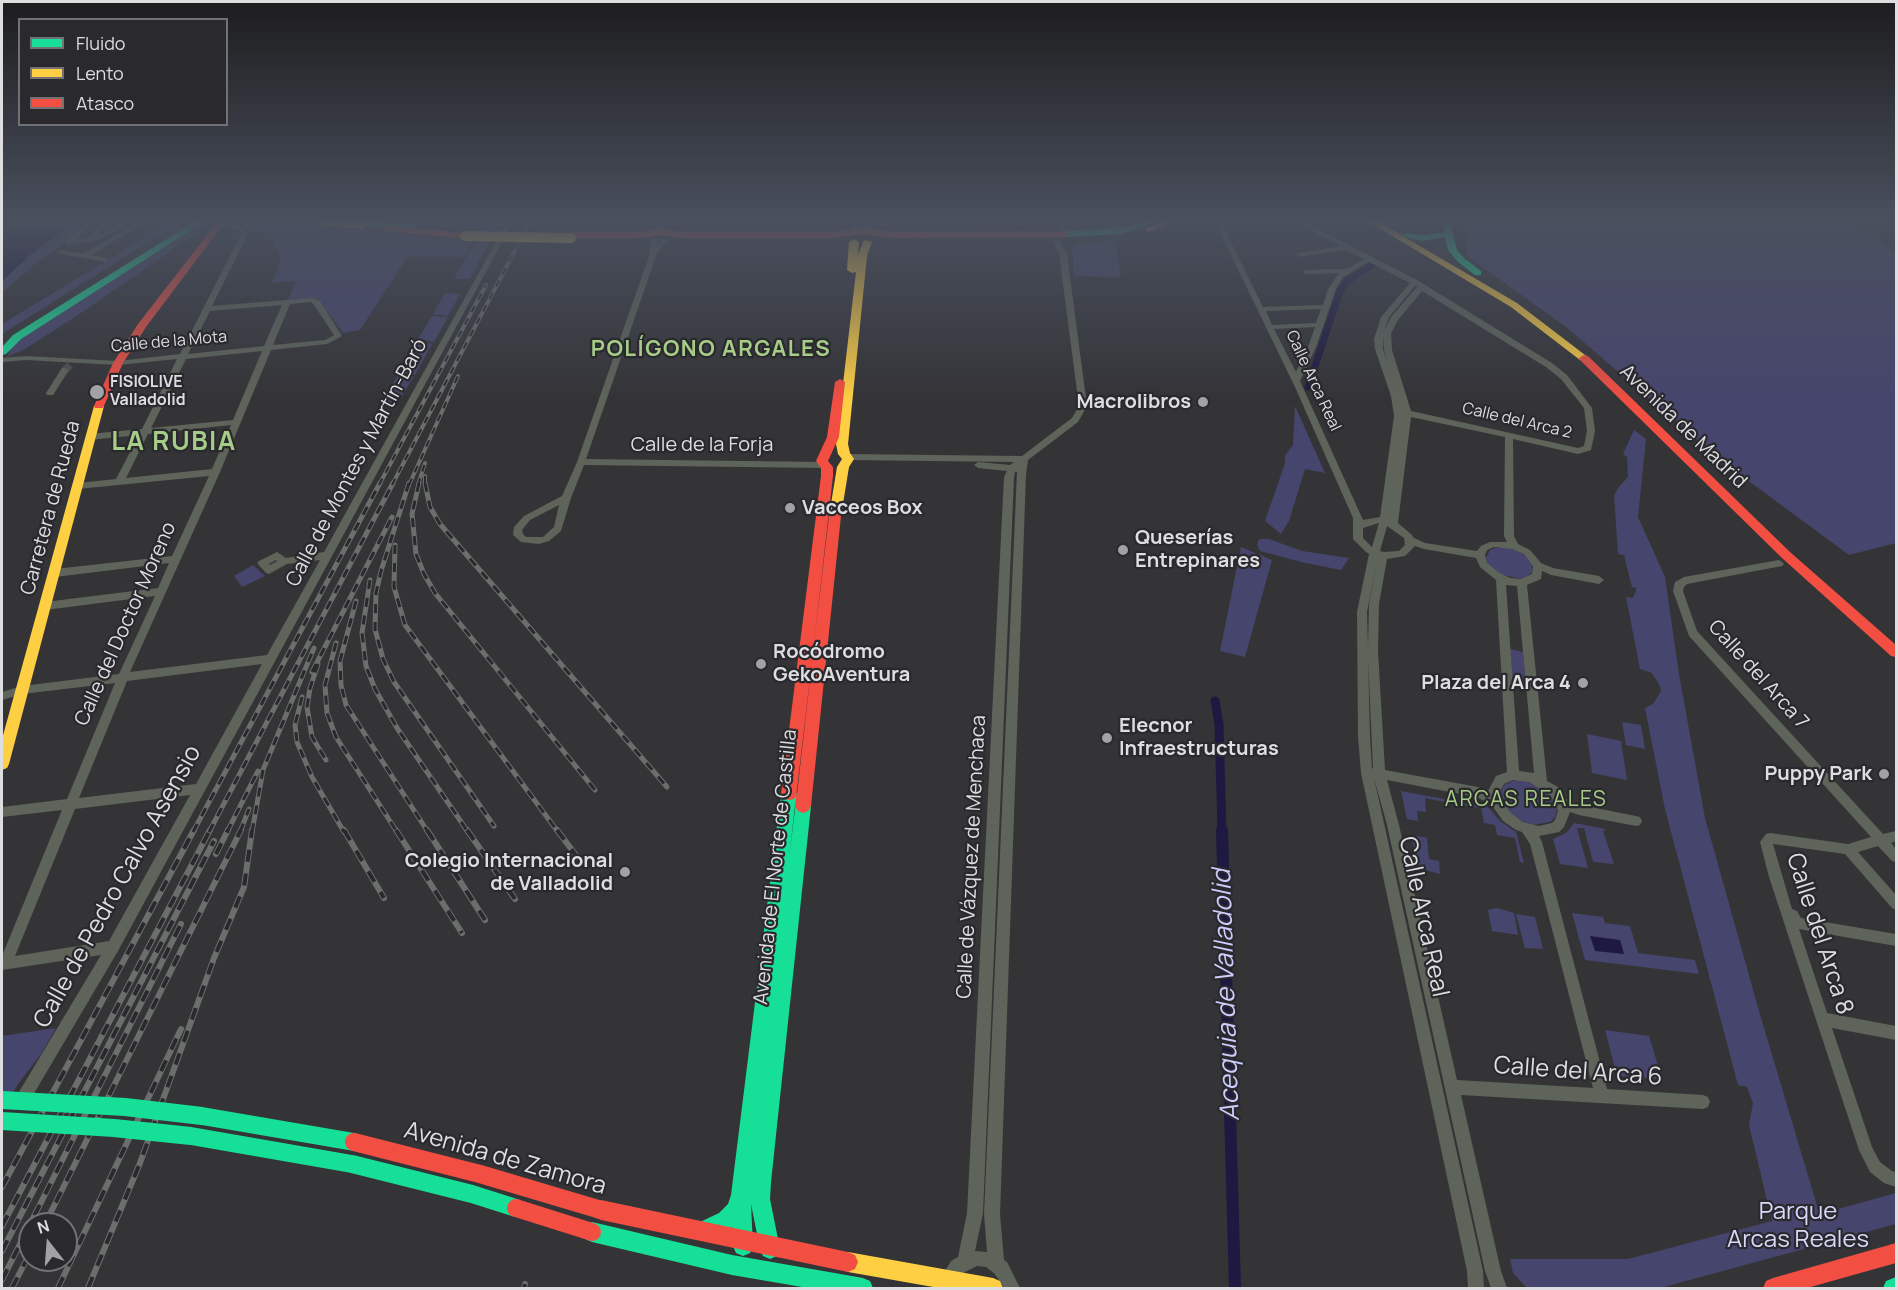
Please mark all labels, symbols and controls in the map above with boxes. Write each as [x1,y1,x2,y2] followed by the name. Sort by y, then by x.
[18,18,228,126] legend
[76,31,125,55] text: Fluido
[76,61,124,85] text: Lento
[76,91,134,115] text: Atasco
[110,327,228,357] street label: Calle de la Mota
[1281,328,1345,434] street label: Calle Arca Real
[281,335,433,591] street label: Calle de Montes y Martín-Baró
[591,337,831,363] district label: POLÍGONO ARGALES
[1614,360,1752,494] street label: Avenida de Madrid
[110,373,186,411] place label: FISIOLIVE Valladolid
[88,383,106,401] marker: FISIOLIVE Valladolid
[1076,390,1191,414] place label: Macrolibros
[1196,395,1210,409] marker: Macrolibros
[1460,399,1574,443] street label: Calle del Arca 2
[16,418,86,598] street label: Carretera de Rueda
[111,427,237,459] district label: LA RUBIA
[631,433,773,457] street label: Calle de la Forja
[802,496,923,520] place label: Vacceos Box
[783,501,797,515] marker: Vacceos Box
[70,518,182,730] street label: Calle del Doctor Moreno
[1135,526,1260,573] place label: Queserías Entrepinares
[1116,543,1130,557] marker: Queserías Entrepinares
[1703,616,1813,734] street label: Calle del Arca 7
[773,640,910,687] place label: Rocódromo GekoAventura
[754,657,768,671] marker: Rocódromo GekoAventura
[1421,671,1571,695] place label: Plaza del Arca 4
[1576,676,1590,690] marker: Plaza del Arca 4
[1119,714,1279,761] place label: Elecnor Infraestructuras
[953,715,991,999] street label: Calle de Vázquez de Menchaca
[750,728,802,1006] street label: Avenida de El Norte de Castilla
[1100,731,1114,745] marker: Elecnor Infraestructuras
[28,741,208,1033] street label: Calle de Pedro Calvo Asensio
[1765,762,1872,786] place label: Puppy Park
[1877,767,1891,781] marker: Puppy Park
[1445,787,1607,813] district label: ARCAS REALES
[1392,834,1454,1000] street label: Calle Arca Real
[405,849,613,896] place label: Colegio Internacional de Valladolid
[1779,850,1859,1018] street label: Calle del Arca 8
[618,865,632,879] marker: Colegio Internacional de Valladolid
[1207,869,1247,1121] water label: Acequia de Valladolid
[1493,1052,1663,1092] street label: Calle del Arca 6
[401,1116,609,1202] street label: Avenida de Zamora
[1727,1198,1869,1254] park label: Parque Arcas Reales
[18,1212,78,1272] north arrow
[35,1214,52,1239] text: N

